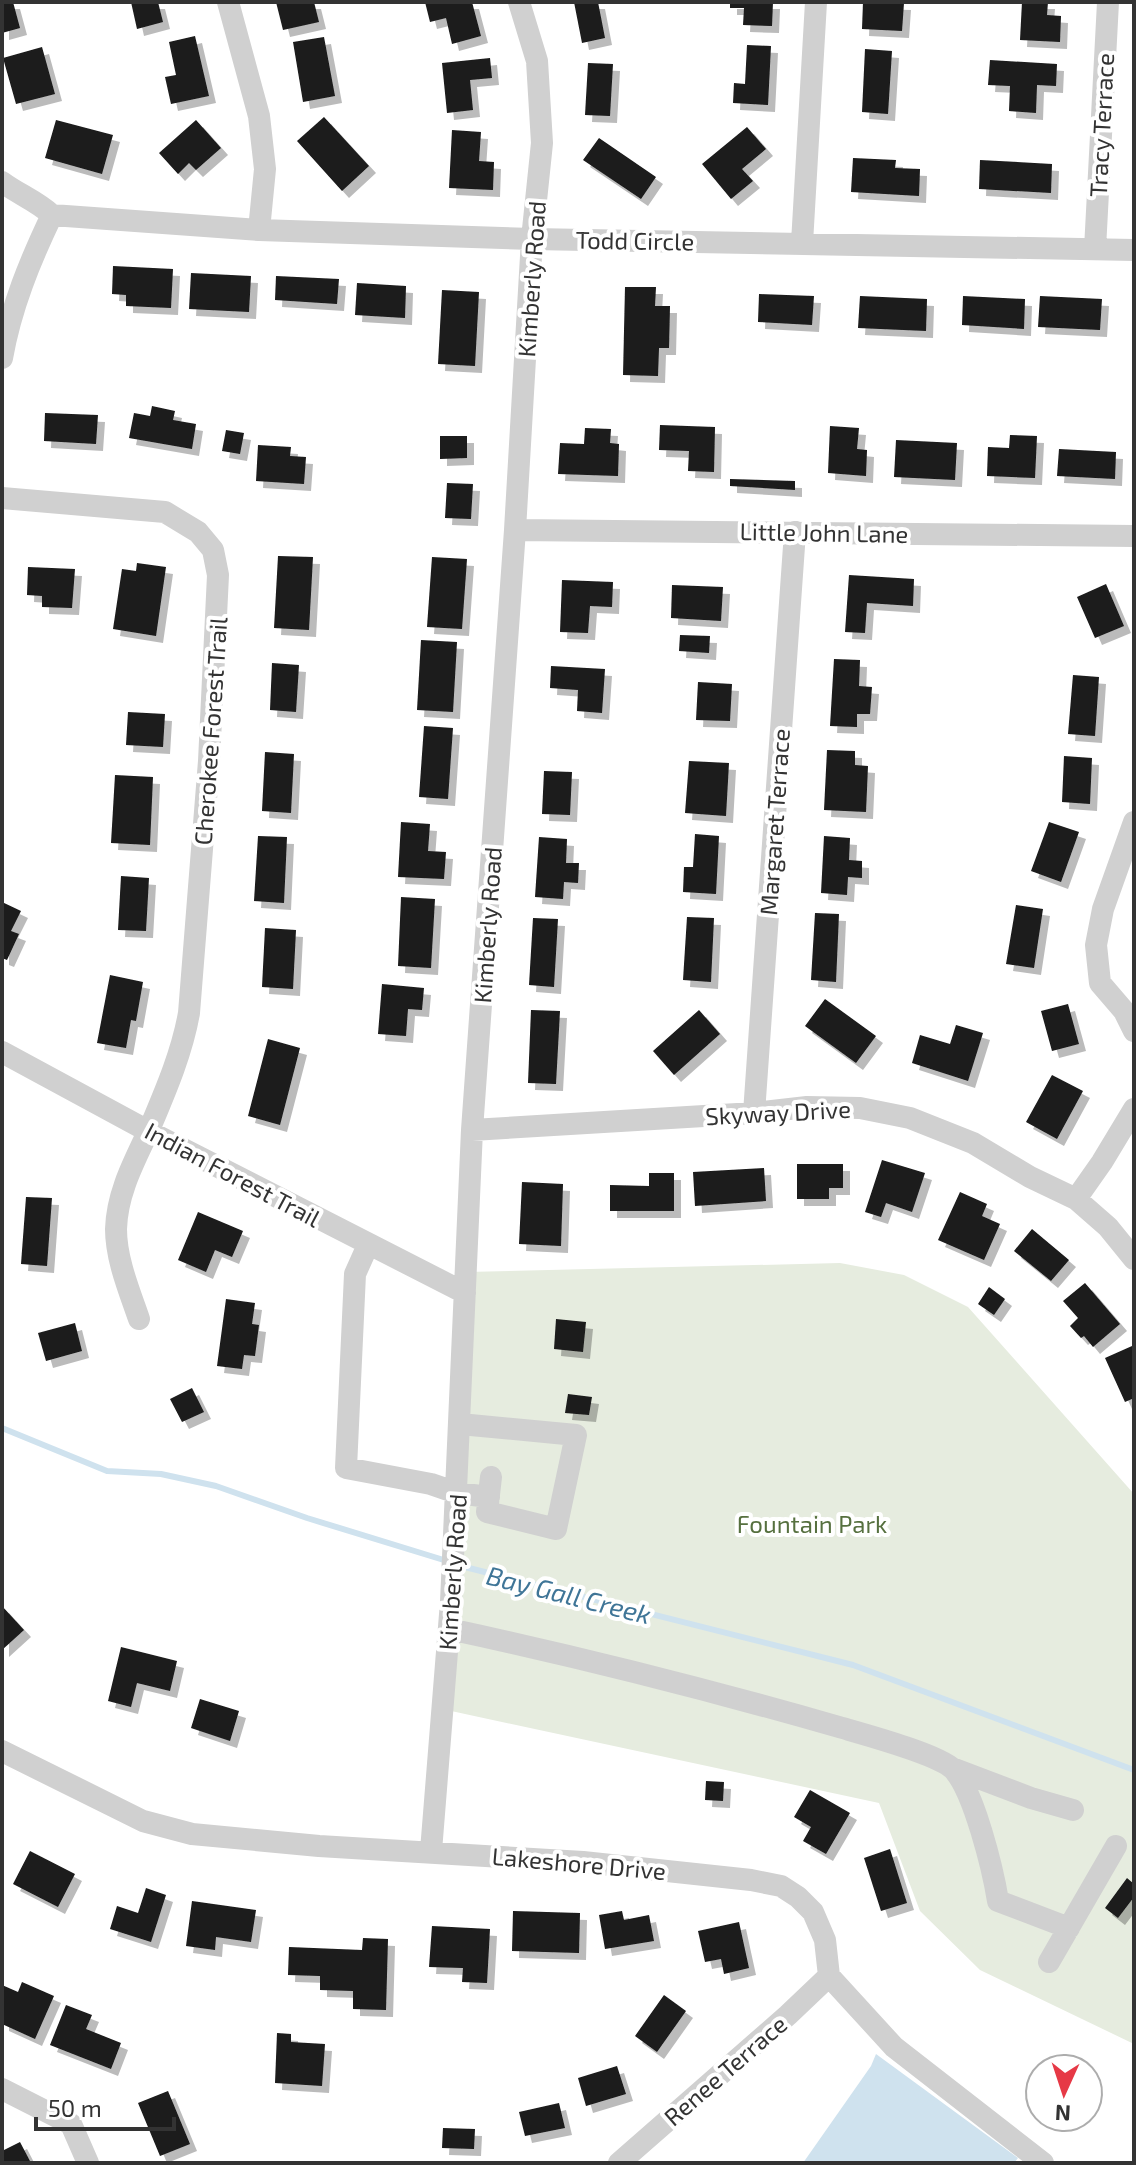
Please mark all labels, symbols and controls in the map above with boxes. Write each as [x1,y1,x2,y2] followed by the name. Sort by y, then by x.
[1083,52,1119,198] street label: Tracy Terrace
[511,200,551,358] street label: Kimberly Road
[576,224,694,256] street label: Todd Circle
[739,516,909,548] street label: Little John Lane
[188,616,232,846] street label: Cherokee Forest Trail
[753,728,795,916] street label: Margaret Terrace
[467,846,507,1004] street label: Kimberly Road
[704,1094,852,1130] street label: Skyway Drive
[140,1116,326,1232] street label: Indian Forest Trail
[432,1493,472,1651] street label: Kimberly Road
[737,1509,887,1538] park label: Fountain Park
[483,1559,654,1630] water label: Bay Gall Creek
[491,1841,667,1885] street label: Lakeshore Drive
[658,2009,792,2131] street label: Renee Terrace
[1024,2053,1104,2133] north arrow
[36,2081,174,2131] scale bar
[48,2093,102,2122] text: 50 m
[1054,2101,1072,2127] text: N

